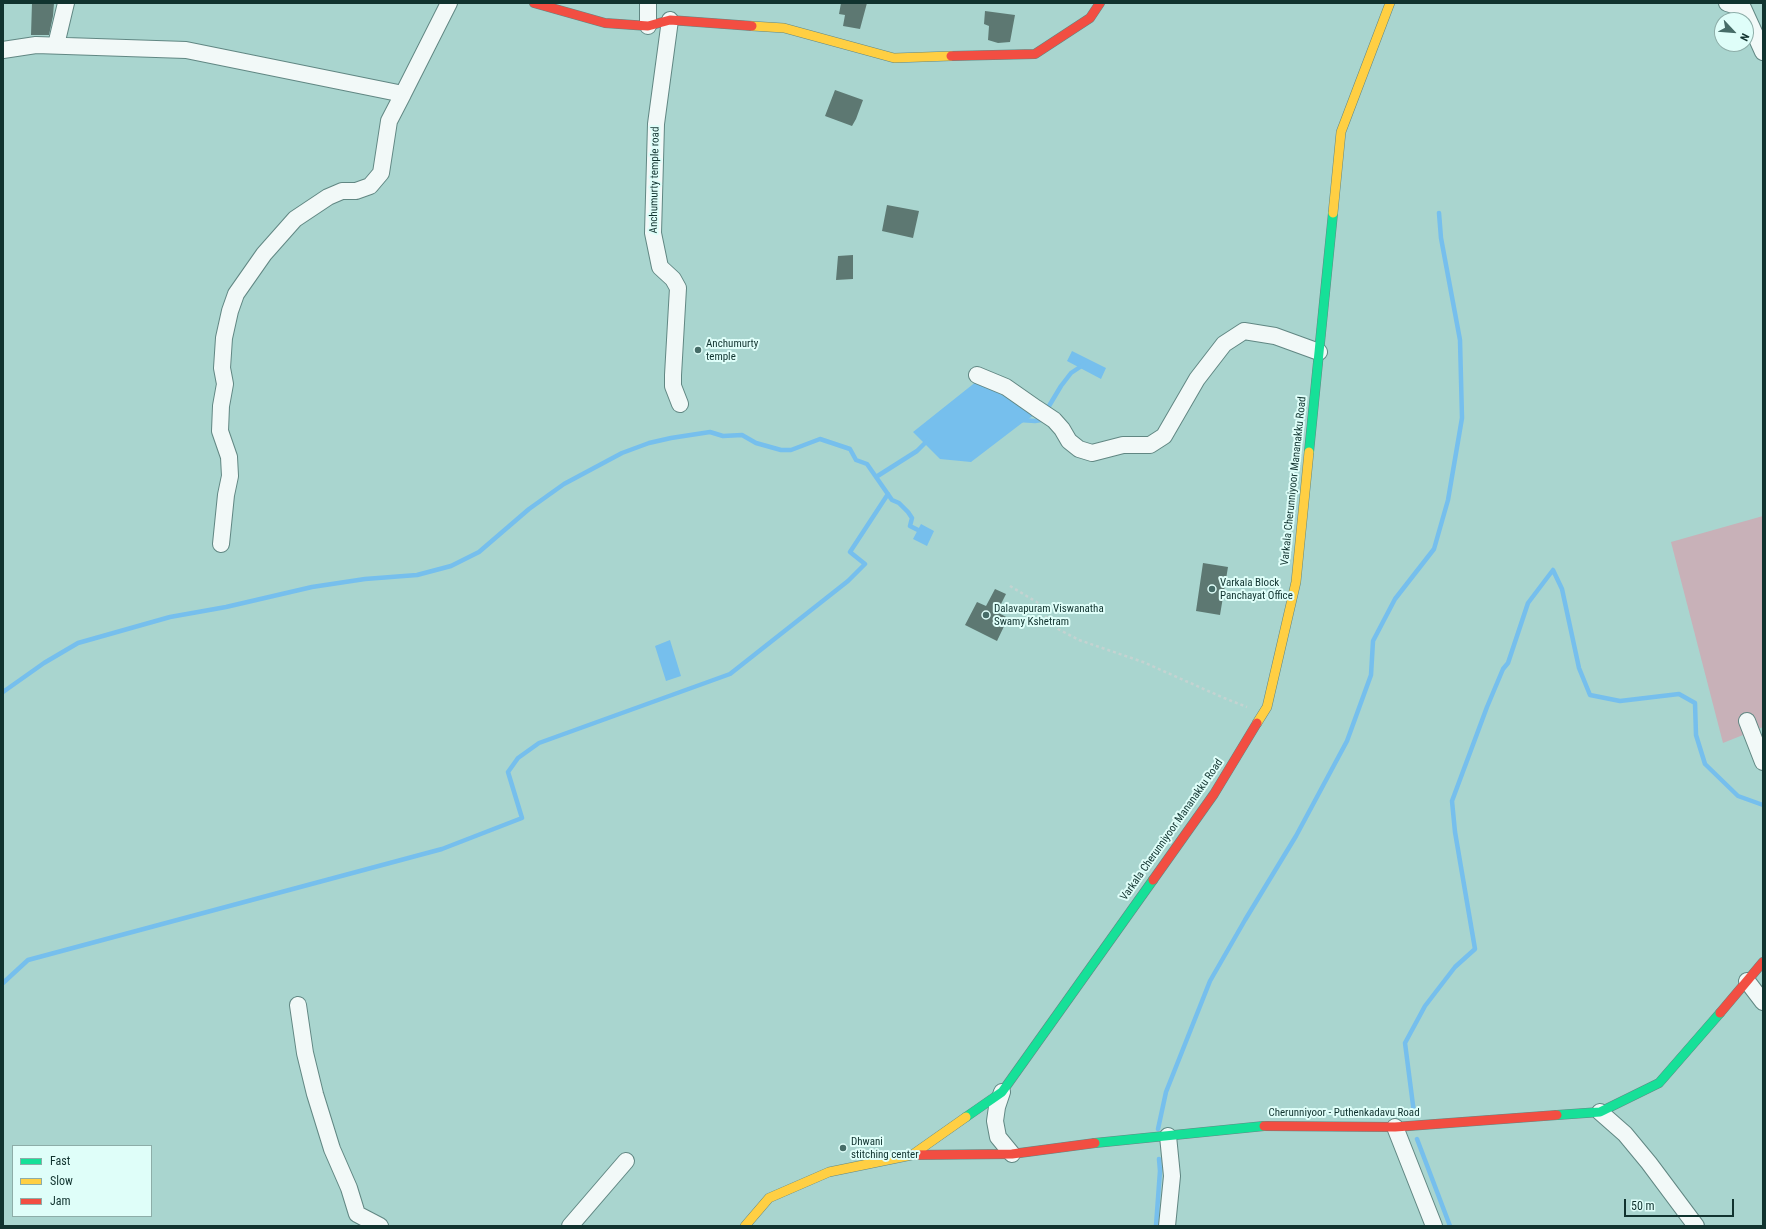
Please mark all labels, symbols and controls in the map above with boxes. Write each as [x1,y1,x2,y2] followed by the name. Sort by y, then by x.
[1714,12,1754,52] north arrow
[1737,31,1752,43] text: N
[647,127,663,233] street label: Anchumurty temple road
[706,337,758,363] place label: Anchumurty temple
[693,345,703,355] marker: Anchumurty temple
[1279,396,1309,566] street label: Varkala Cherunniyoor Mananakku Road
[1220,576,1293,602] place label: Varkala Block Panchayat Office
[1207,584,1217,594] marker: Varkala Block Panchayat Office
[994,602,1104,628] place label: Dalavapuram Viswanatha Swamy Kshetram
[981,610,991,620] marker: Dalavapuram Viswanatha Swamy Kshetram
[1118,757,1226,903] street label: Varkala Cherunniyoor Mananakku Road
[1268,1106,1420,1120] street label: Cherunniyoor - Puthenkadavu Road
[851,1135,919,1161] place label: Dhwani stitching center
[838,1143,848,1153] marker: Dhwani stitching center
[12,1145,152,1217] legend
[50,1154,70,1168] text: Fast
[50,1174,73,1188] text: Slow
[1626,1191,1736,1217] scale bar
[50,1194,71,1208] text: Jam
[1631,1199,1655,1213] text: 50 m

